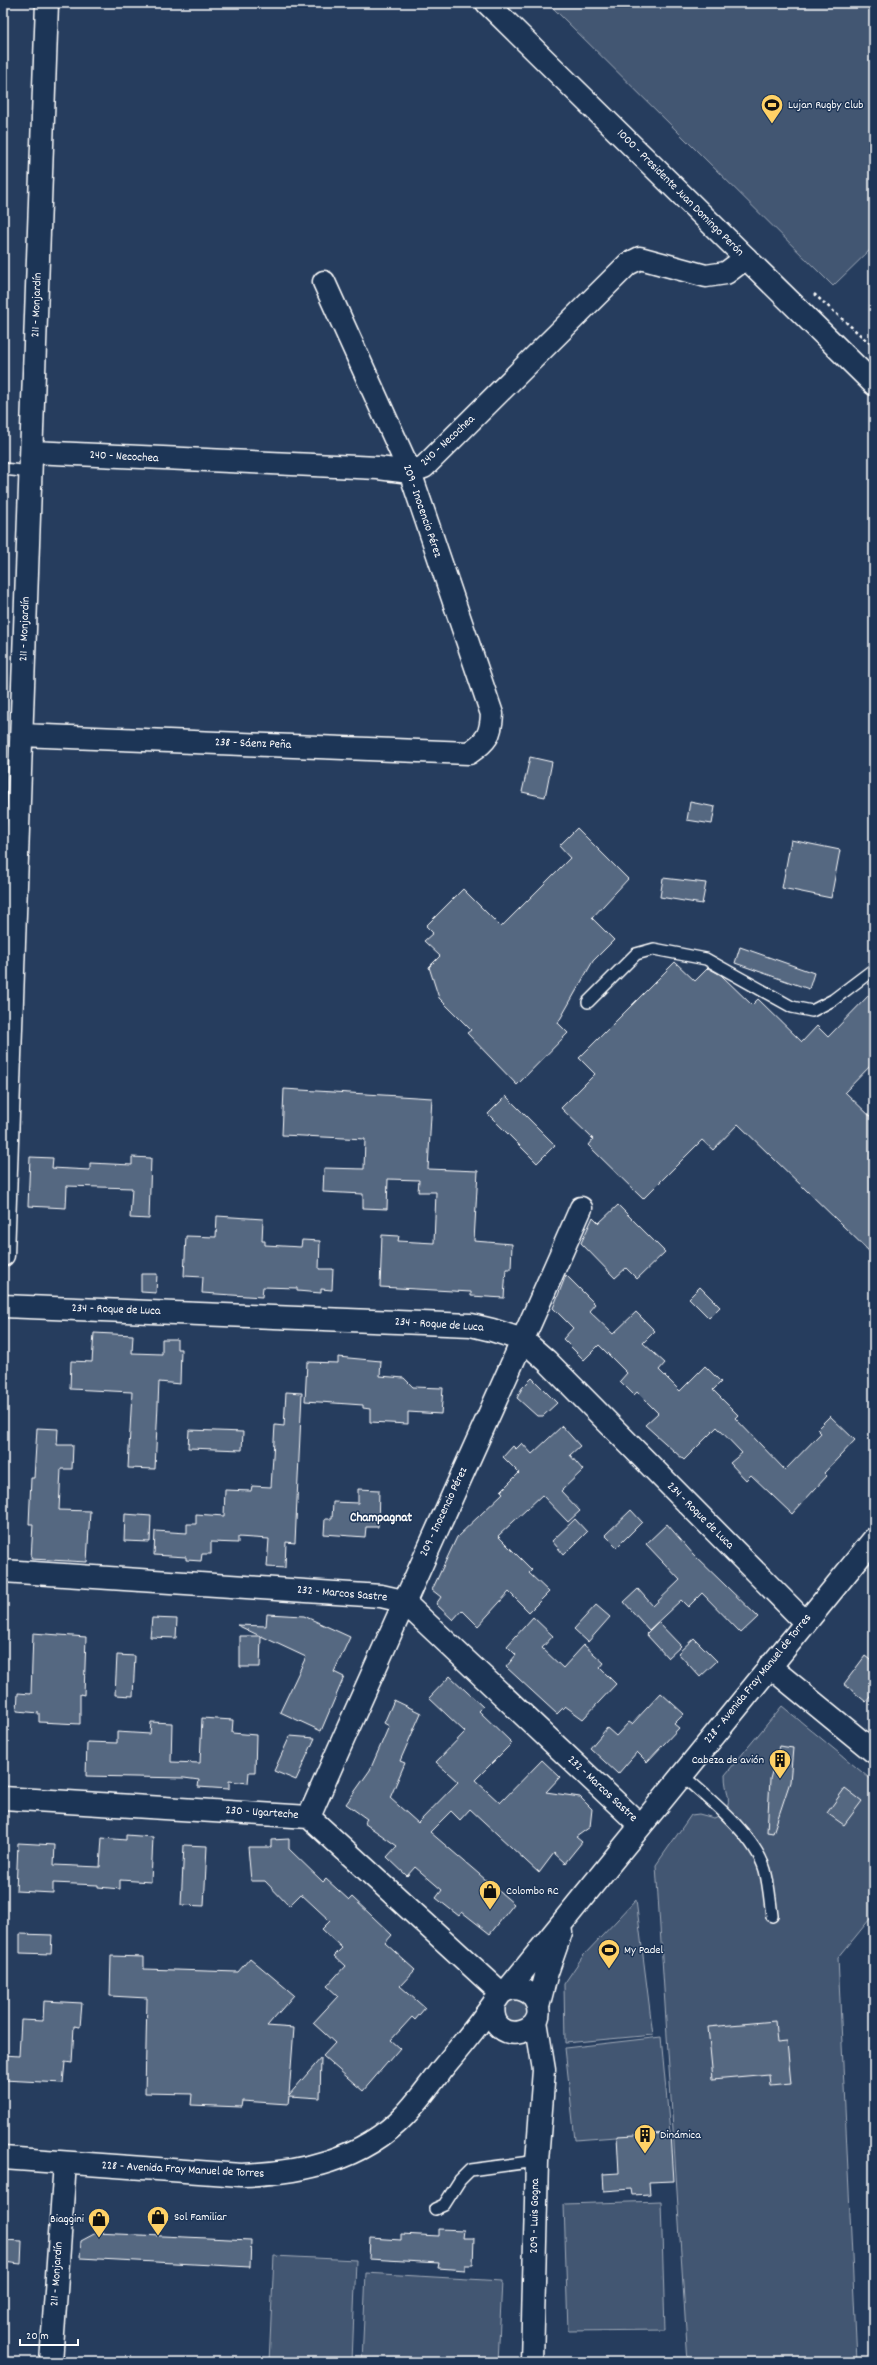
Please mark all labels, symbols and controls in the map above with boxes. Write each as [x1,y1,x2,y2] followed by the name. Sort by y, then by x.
[759,92,785,125] sports icon: Lujan Rugby Club
[788,97,863,114] place label: Lujan Rugby Club
[613,126,748,261] street label: 1000 - Presidente Juan Domingo Perón
[27,272,47,338] street label: 211 - Monjardín
[417,411,479,471] street label: 240 - Necochea
[89,447,159,467] street label: 240 - Necochea
[398,462,446,560] street label: 209 - Inocencio Pérez
[15,596,35,662] street label: 211 - Monjardín
[215,734,292,754] street label: 238 - Sáenz Peña
[71,1300,161,1320] street label: 234 - Roque de Luca
[394,1313,484,1337] street label: 234 - Roque de Luca
[416,1464,472,1560] street label: 209 - Inocencio Pérez
[662,1478,738,1554] street label: 234 - Roque de Luca
[350,1509,412,1528] district label: Champagnat
[296,1582,388,1606] street label: 232 - Marcos Sastre
[700,1610,816,1748] street label: 228 - Avenida Fray Manuel de Torres
[767,1747,793,1780] building icon: Cabeza de avión
[563,1752,641,1826] street label: 232 - Marcos Sastre
[692,1752,764,1769] place label: Cabeza de avión
[225,1802,299,1824] street label: 230 - Ugarteche
[477,1878,503,1911] shop icon: Colombo RC
[506,1883,559,1900] place label: Colombo RC
[596,1937,622,1970] sports icon: My Padel
[624,1942,664,1959] place label: My Padel
[632,2122,658,2155] building icon: Dinámica
[660,2127,701,2144] place label: Dinámica
[101,2157,265,2183] street label: 228 - Avenida Fray Manuel de Torres
[526,2178,544,2254] street label: 209 - Luis Gogna
[145,2204,171,2237] shop icon: Sol Familiar
[86,2206,112,2239] shop icon: Biaggini
[174,2209,227,2226] place label: Sol Familiar
[50,2211,84,2228] place label: Biaggini
[46,2241,68,2307] street label: 211 - Monjardín
[20,2321,78,2347] scale bar
[26,2328,49,2345] text: 20 m

